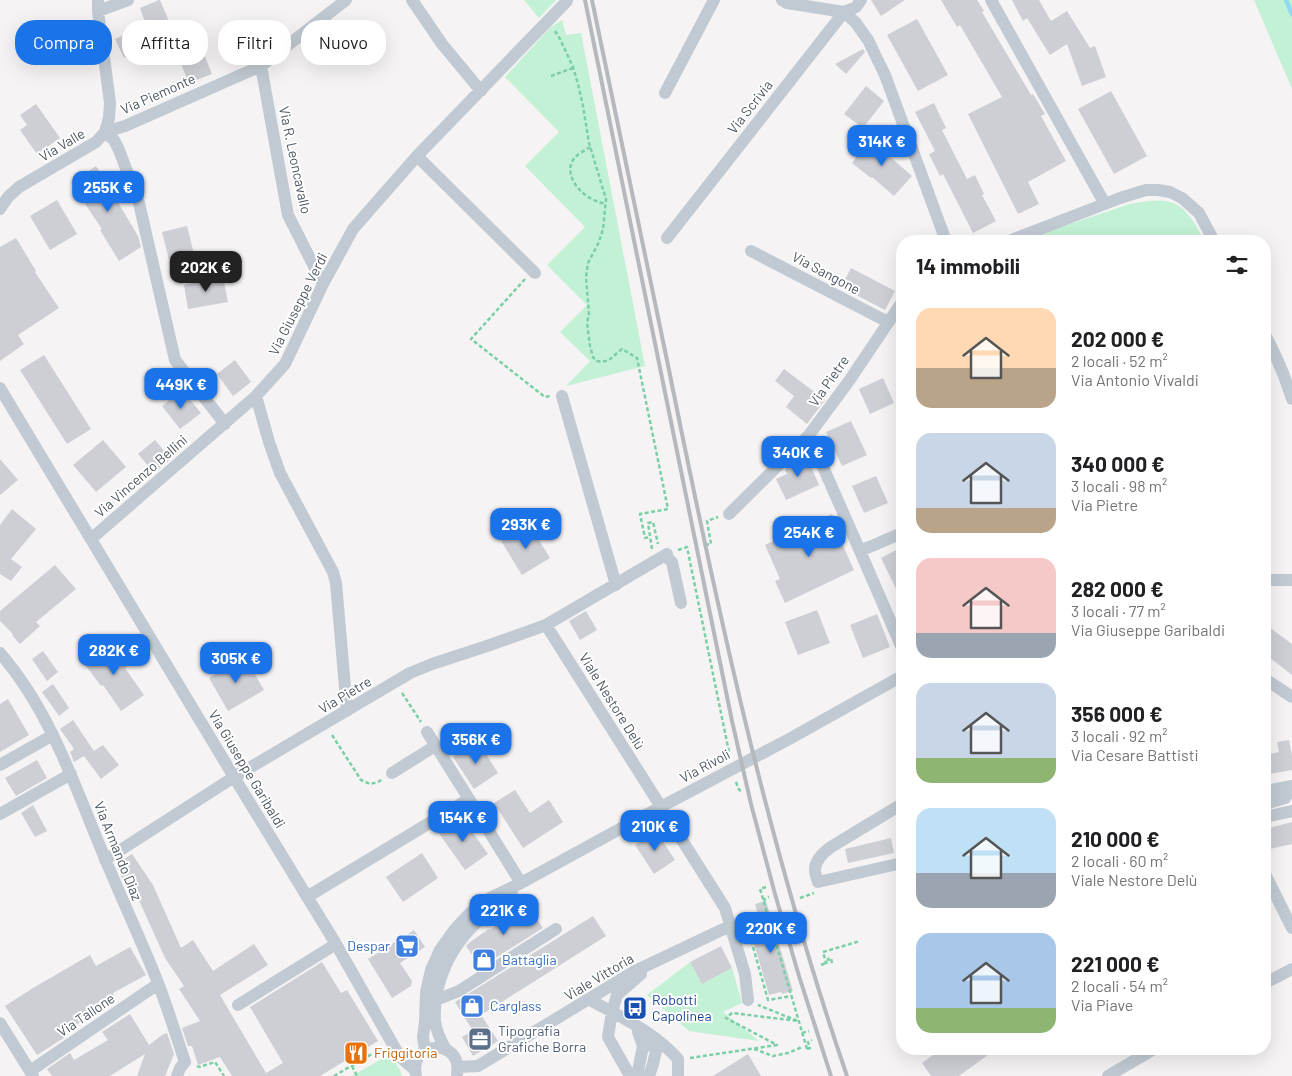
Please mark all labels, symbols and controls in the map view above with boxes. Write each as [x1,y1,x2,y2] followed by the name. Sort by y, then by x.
[15,20,112,65] chip: Compra
[122,20,208,65] chip: Affitta
[218,20,291,65] chip: Filtri
[301,20,386,65] chip: Nuovo
[118,69,198,118] street label: Via Piemonte
[723,77,776,137] street label: Via Scrivia
[276,105,315,215] street label: Via R. Leoncavallo
[36,124,88,165] street label: Via Valle
[841,124,923,167] pin: 314K €
[858,131,906,150] text: 314K €
[67,170,149,213] pin: 255K €
[83,177,133,196] text: 255K €
[789,248,863,298] street label: Via Sangone
[165,250,247,293] pin: 202K €
[264,250,331,358] street label: Via Giuseppe Verdi
[1223,251,1251,279] icon: filters
[916,253,1020,278] text: 14 immobili
[181,257,231,276] text: 202K €
[1071,326,1164,351] text: 202 000 €
[956,328,1016,388] icon: home
[1071,351,1168,370] text: 2 locali · 52 m²
[805,352,852,410] street label: Via Pietre
[140,368,222,410] pin: 449K €
[1071,370,1199,389] text: Via Antonio Vivaldi
[155,374,207,393] text: 449K €
[91,431,191,521] street label: Via Vincenzo Bellini
[757,436,839,478] pin: 340K €
[773,442,823,461] text: 340K €
[1071,451,1165,476] text: 340 000 €
[956,453,1016,513] icon: home
[1071,476,1167,495] text: 3 locali · 98 m²
[1071,495,1138,514] text: Via Pietre
[485,508,567,550] pin: 293K €
[501,514,551,533] text: 293K €
[768,516,850,558] pin: 254K €
[784,522,834,541] text: 254K €
[1071,576,1164,601] text: 282 000 €
[956,578,1016,638] icon: home
[1071,601,1166,620] text: 3 locali · 77 m²
[1071,620,1225,639] text: Via Giuseppe Garibaldi
[73,634,155,676] pin: 282K €
[89,640,139,659] text: 282K €
[195,642,277,684] pin: 305K €
[211,648,261,667] text: 305K €
[576,649,649,752] street label: Viale Nestore Delù
[315,672,374,717] street label: Via Pietre
[1071,701,1163,726] text: 356 000 €
[956,703,1016,763] icon: home
[205,707,289,831] street label: Via Giuseppe Garibaldi
[435,722,517,765] pin: 356K €
[1071,726,1167,745] text: 3 locali · 92 m²
[451,729,501,748] text: 356K €
[677,745,733,786] street label: Via Rivoli
[1071,745,1199,764] text: Via Cesare Battisti
[91,799,146,903] street label: Via Armando Diaz
[422,800,504,843] pin: 154K €
[439,807,487,826] text: 154K €
[614,810,696,852] pin: 210K €
[631,816,679,835] text: 210K €
[1071,826,1160,851] text: 210 000 €
[956,828,1016,888] icon: home
[1071,851,1168,870] text: 2 locali · 60 m²
[1071,870,1197,889] text: Viale Nestore Delù
[463,894,545,936] pin: 221K €
[481,900,527,919] text: 221K €
[730,912,812,954] pin: 220K €
[746,918,796,937] text: 220K €
[394,933,420,959] supermarket icon: Despar
[347,937,390,954] place label: Despar
[471,947,497,973] shop icon: Battaglia
[561,949,636,1004] street label: Viale Vittoria
[502,951,557,968] place label: Battaglia
[1071,951,1159,976] text: 221 000 €
[956,953,1016,1013] icon: home
[1071,976,1168,995] text: 2 locali · 54 m²
[54,989,118,1040] street label: Via Tallone
[652,991,712,1024] place label: Robotti Capolinea
[459,993,485,1019] shop icon: Carglass
[622,995,648,1021] bus stop icon: Robotti Capolinea
[1071,995,1133,1014] text: Via Piave
[490,997,542,1014] place label: Carglass
[498,1022,586,1055] place label: Tipografia Grafiche Borra
[467,1026,493,1052] office icon: Tipografia Grafiche Borra
[343,1040,369,1066] restaurant icon: Friggitoria
[374,1044,437,1061] place label: Friggitoria

